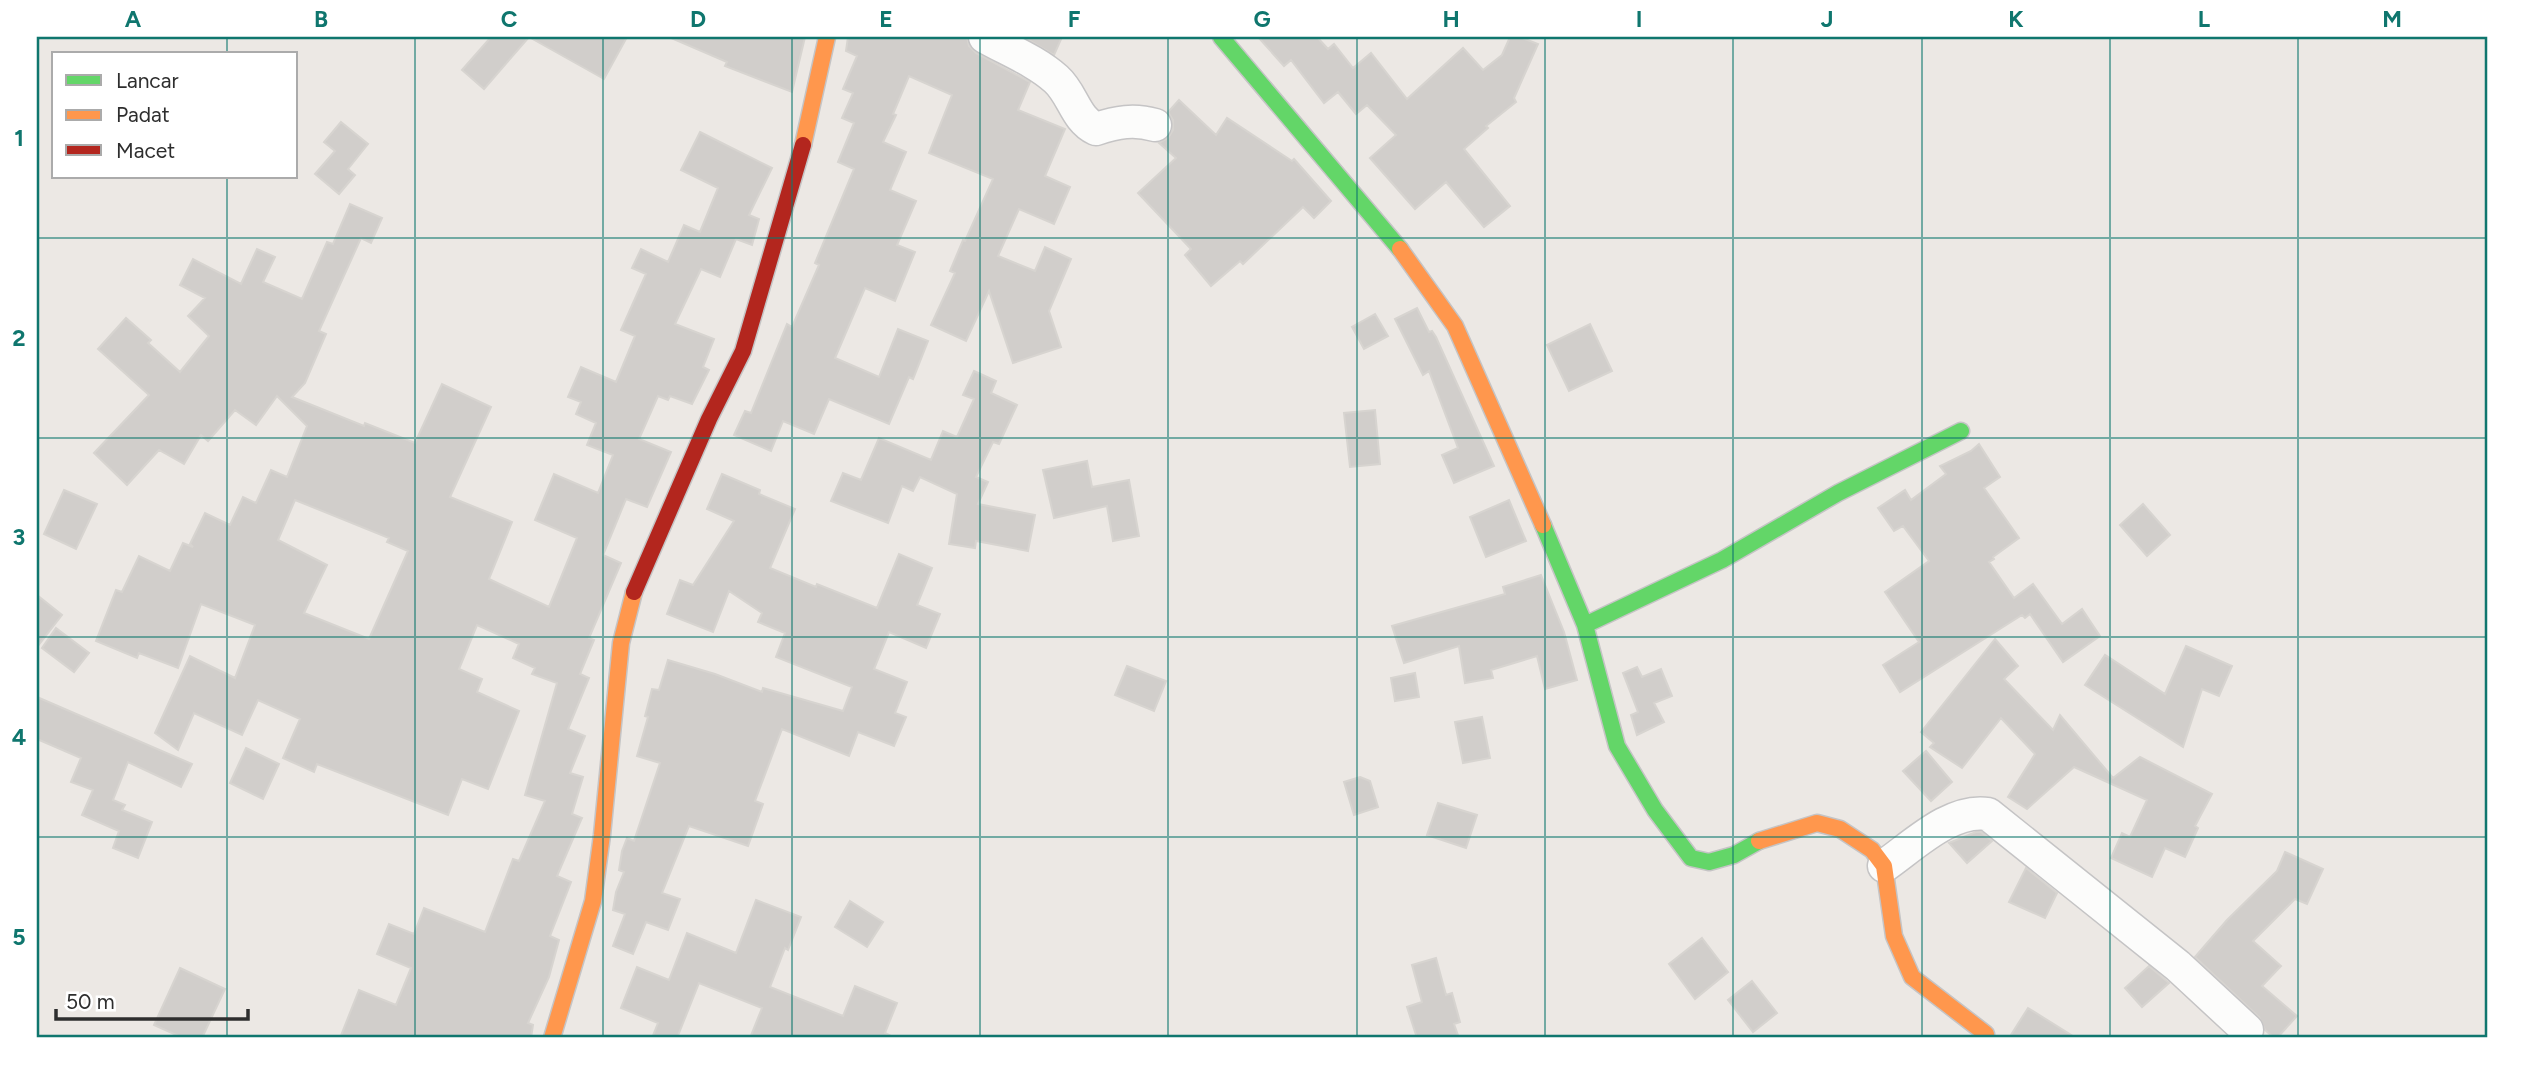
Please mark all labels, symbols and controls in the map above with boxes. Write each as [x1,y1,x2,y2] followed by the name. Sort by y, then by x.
[125,5,142,33] text: A
[314,5,328,33] text: B
[501,5,518,33] text: C
[690,5,706,33] text: D
[879,5,893,33] text: E
[1068,5,1081,33] text: F
[1253,5,1271,33] text: G
[1442,5,1460,33] text: H
[1636,5,1642,33] text: I
[1821,5,1833,33] text: J
[2008,5,2024,33] text: K
[2198,5,2210,33] text: L
[2382,5,2402,33] text: M
[52,52,298,178] legend
[116,68,179,93] text: Lancar
[116,102,170,127] text: Padat
[14,124,24,152] text: 1
[116,138,175,163] text: Macet
[12,324,26,352] text: 2
[13,523,25,551] text: 3
[12,723,26,751] text: 4
[12,923,26,951] text: 5
[56,977,248,1021] scale bar
[66,989,115,1014] text: 50 m

